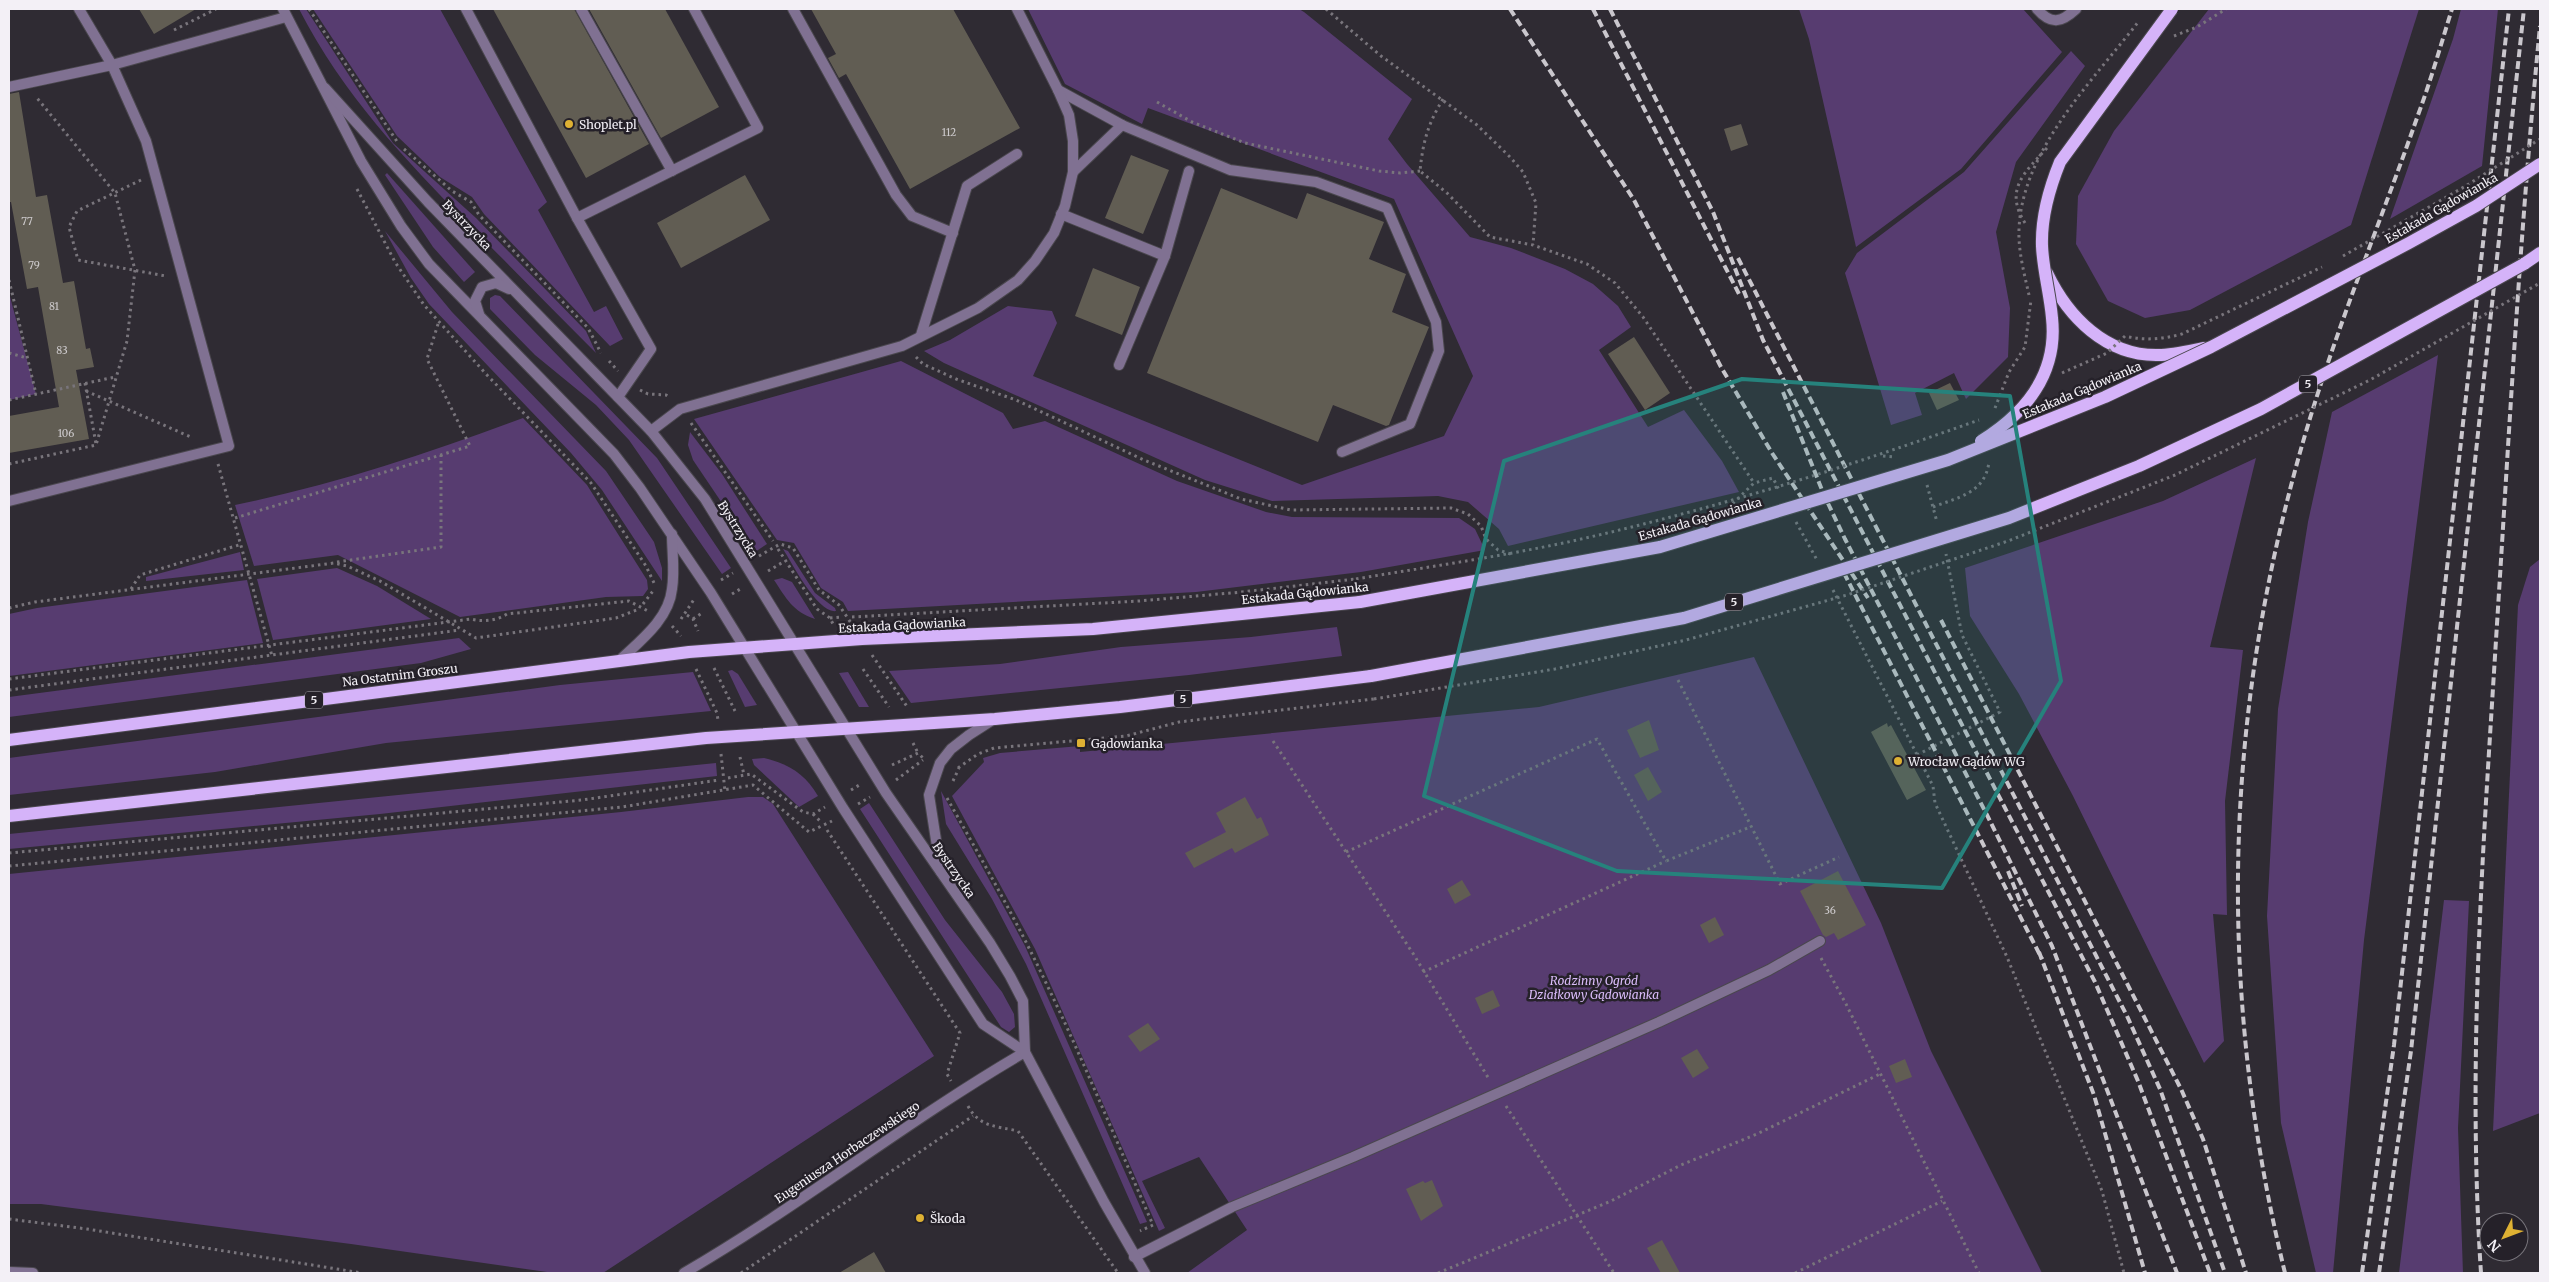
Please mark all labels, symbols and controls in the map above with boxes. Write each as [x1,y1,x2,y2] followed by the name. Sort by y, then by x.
[579,117,637,132] place label: Shoplet.pl
[563,118,575,130] marker: Shoplet.pl
[942,126,956,139] house number: 112
[2382,169,2500,246] street label: Estakada Gądowianka
[439,197,495,254] street label: Bystrzycka
[21,215,33,228] house number: 77
[28,259,40,272] house number: 79
[49,300,60,313] house number: 81
[56,344,68,357] house number: 83
[2020,358,2144,422] street label: Estakada Gądowianka
[2299,376,2317,392] road number: 5
[58,427,74,440] house number: 106
[1637,494,1764,544] street label: Estakada Gądowianka
[715,498,762,561] street label: Bystrzycka
[1241,579,1370,607] street label: Estakada Gądowianka
[1725,594,1743,610] road number: 5
[838,614,967,636] street label: Estakada Gądowianka
[341,660,459,690] street label: Na Ostatnim Groszu
[1174,691,1192,708] road number: 5
[305,692,323,708] road number: 5
[1091,736,1164,751] place label: Gądowianka
[1075,737,1087,749] marker: Gądowianka
[1907,754,2025,769] place label: Wrocław Gądów WG
[1892,755,1904,767] marker: Wrocław Gądów WG
[929,839,979,901] street label: Bystrzycka
[1824,904,1836,917] house number: 36
[1528,973,1659,1002] park label: Rodzinny Ogród Działkowy Gądowianka
[772,1098,922,1206] street label: Eugeniusza Horbaczewskiego
[930,1210,966,1226] place label: Škoda
[914,1212,926,1224] marker: Škoda
[2479,1212,2529,1262] north arrow
[2484,1236,2505,1256] text: N

